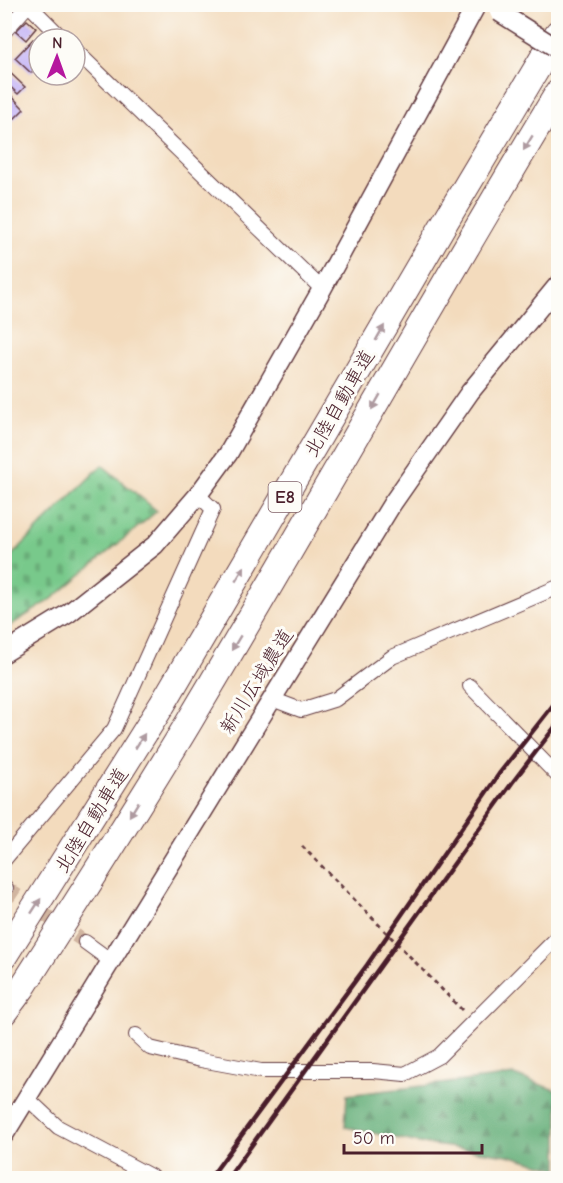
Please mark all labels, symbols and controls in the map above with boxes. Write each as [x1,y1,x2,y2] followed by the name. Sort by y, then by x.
[27,27,87,87] north arrow
[52,34,63,52] text: N
[523,135,534,151] one-way arrow
[375,325,386,341] one-way arrow
[299,346,379,461] street label: 北陸自動車道
[371,394,382,410] one-way arrow
[268,482,302,512] road number: E8
[235,565,245,582] one-way arrow
[215,624,298,738] street label: 新川広域農道
[230,635,241,651] one-way arrow
[134,733,145,749] one-way arrow
[50,763,133,877] street label: 北陸自動車道
[129,801,140,817] one-way arrow
[31,898,42,915] one-way arrow
[344,1117,482,1155] scale bar
[353,1128,395,1149] text: 50 m

